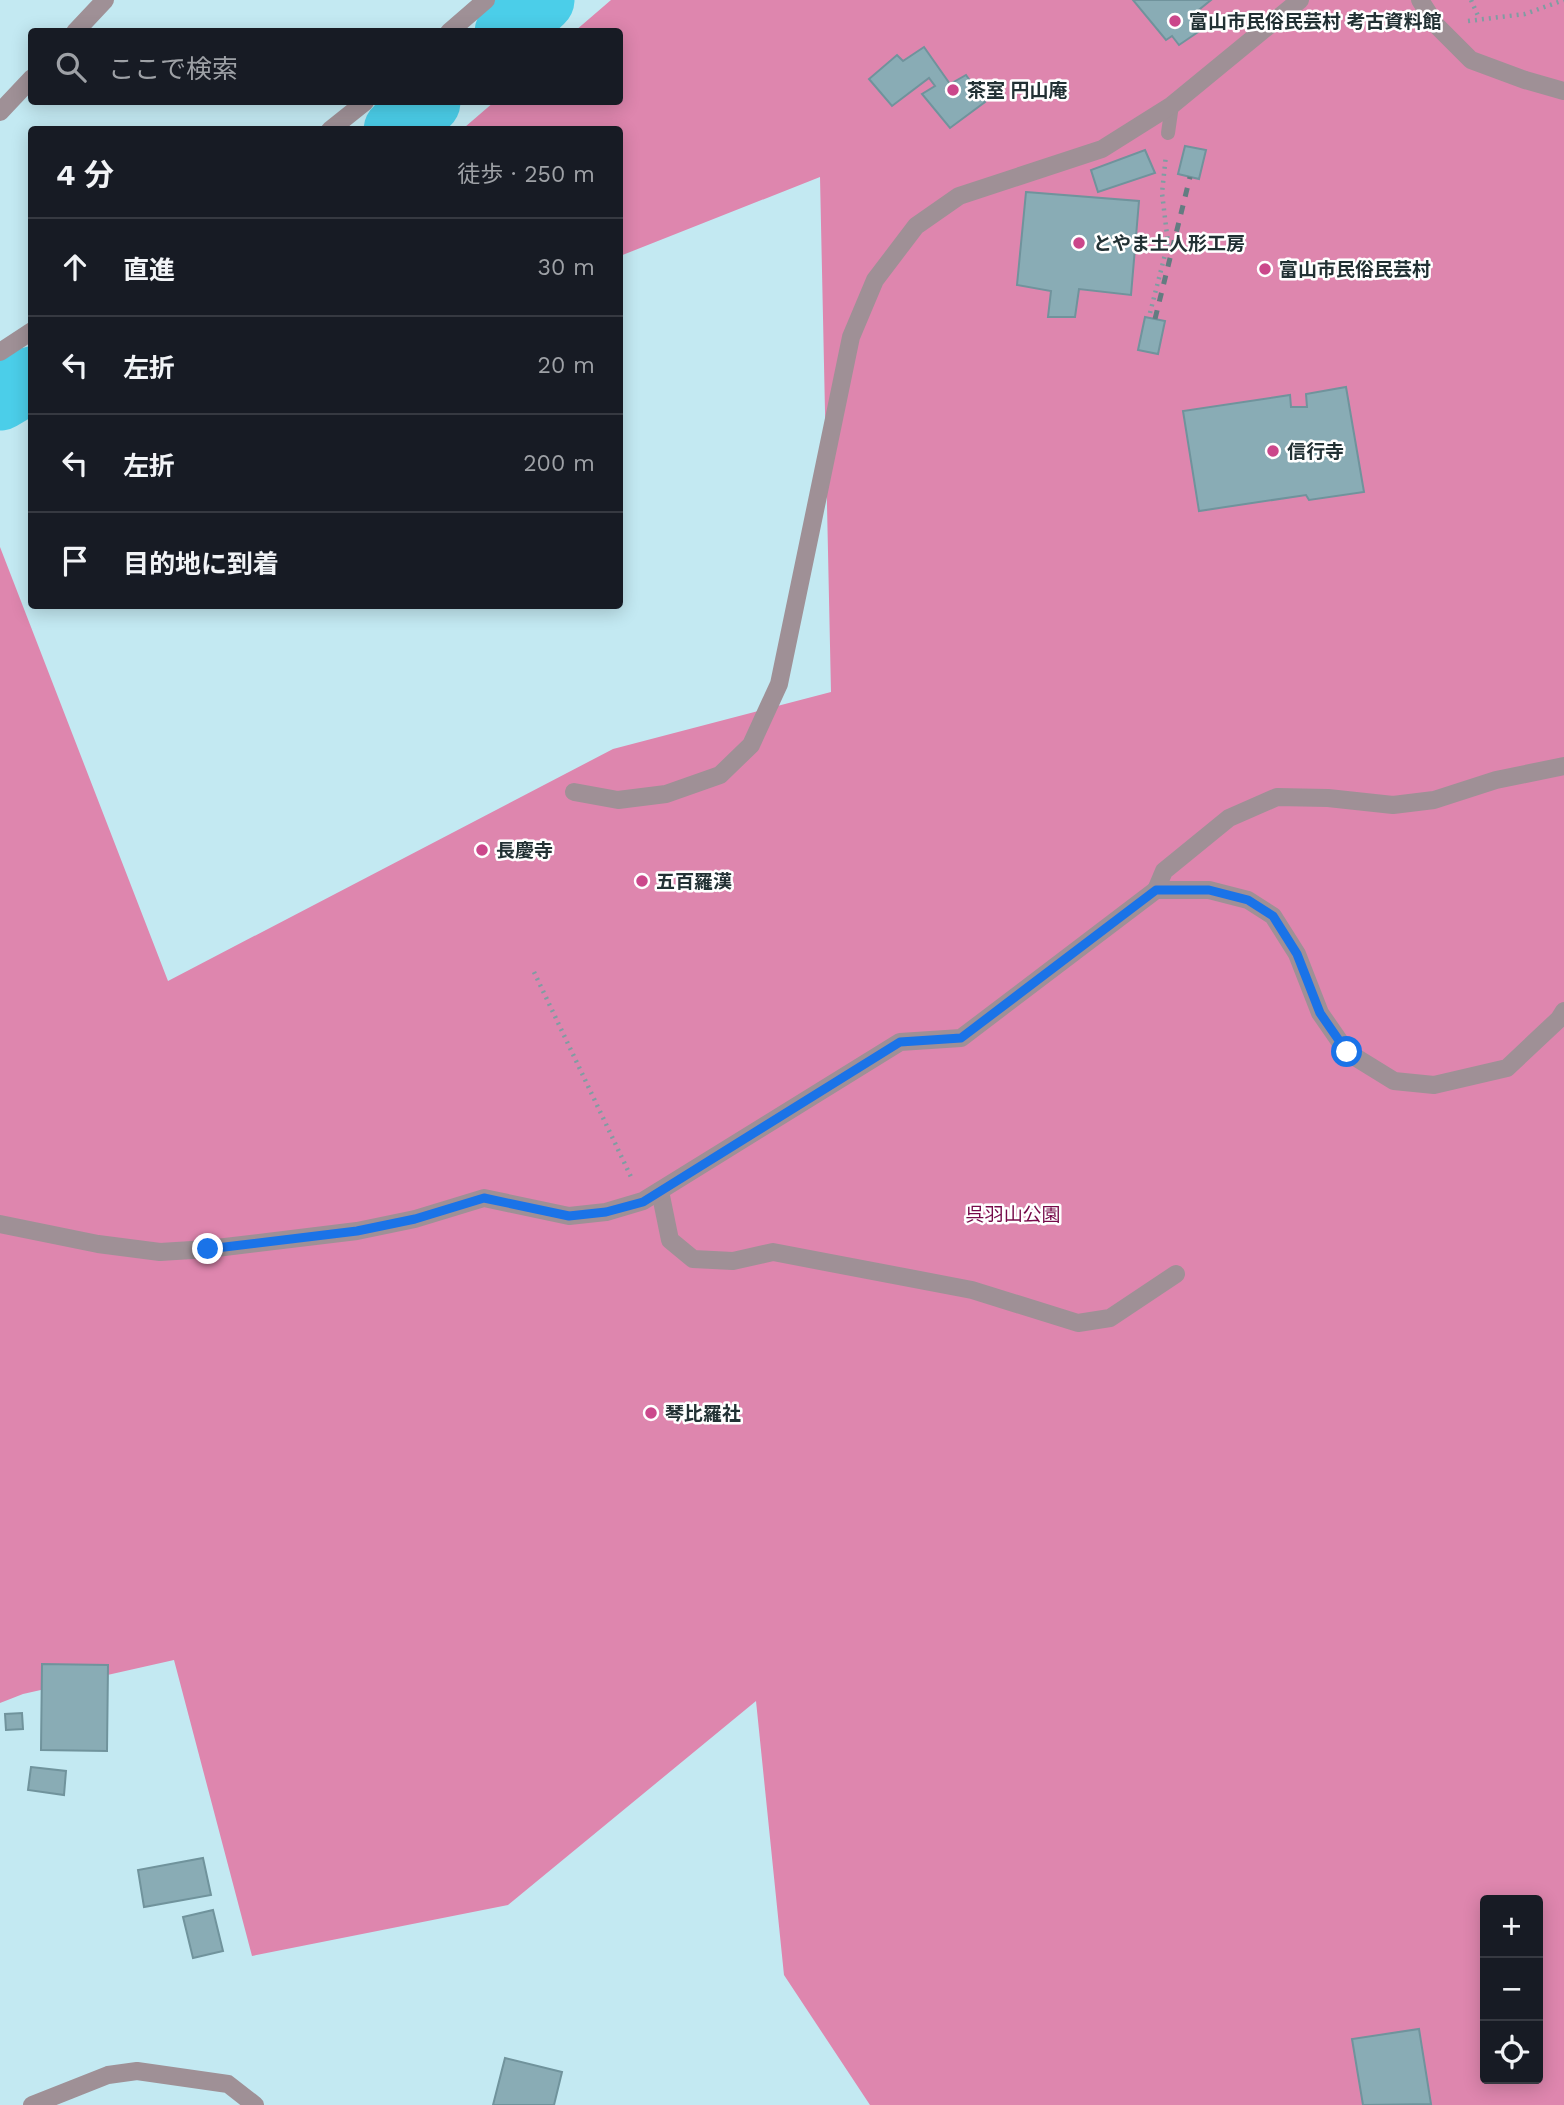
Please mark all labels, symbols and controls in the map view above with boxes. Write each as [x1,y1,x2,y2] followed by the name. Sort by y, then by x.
[1189,10,1441,33] place label: 富山市民俗民芸村 考古資料館
[1167,13,1183,29] marker: 富山市民俗民芸村 考古資料館
[28,28,623,105] search box
[52,48,90,86] icon: search
[108,54,238,84] text: ここで検索
[967,79,1067,102] place label: 茶室 円山庵
[945,82,961,98] marker: 茶室 円山庵
[56,157,114,192] text: 4 分
[457,161,595,188] text: 徒歩 · 250 m
[1093,232,1245,255] place label: とやま土人形工房
[1071,235,1087,251] marker: とやま土人形工房
[56,248,94,286] icon: ahead
[538,254,595,281] text: 30 m
[123,255,175,285] text: 直進
[1279,258,1431,281] place label: 富山市民俗民芸村
[1257,261,1273,277] marker: 富山市民俗民芸村
[56,346,94,384] icon: left
[538,352,595,379] text: 20 m
[123,353,175,383] text: 左折
[1287,440,1344,463] place label: 信行寺
[1265,443,1281,459] marker: 信行寺
[56,444,94,482] icon: left
[523,450,595,477] text: 200 m
[123,451,175,481] text: 左折
[56,542,94,580] icon: arrive
[123,549,279,579] text: 目的地に到着
[496,839,553,862] place label: 長慶寺
[474,842,490,858] marker: 長慶寺
[656,870,732,893] place label: 五百羅漢
[634,873,650,889] marker: 五百羅漢
[1331,1036,1362,1067] route start
[965,1203,1061,1226] park label: 呉羽山公園
[192,1233,223,1264] route end
[665,1402,741,1425] place label: 琴比羅社
[643,1405,659,1421] marker: 琴比羅社
[1480,1895,1543,2084] map controls
[1480,1895,1543,1958] button: +
[1480,1958,1543,2021] button: −
[1480,2021,1543,2084] button: locate

